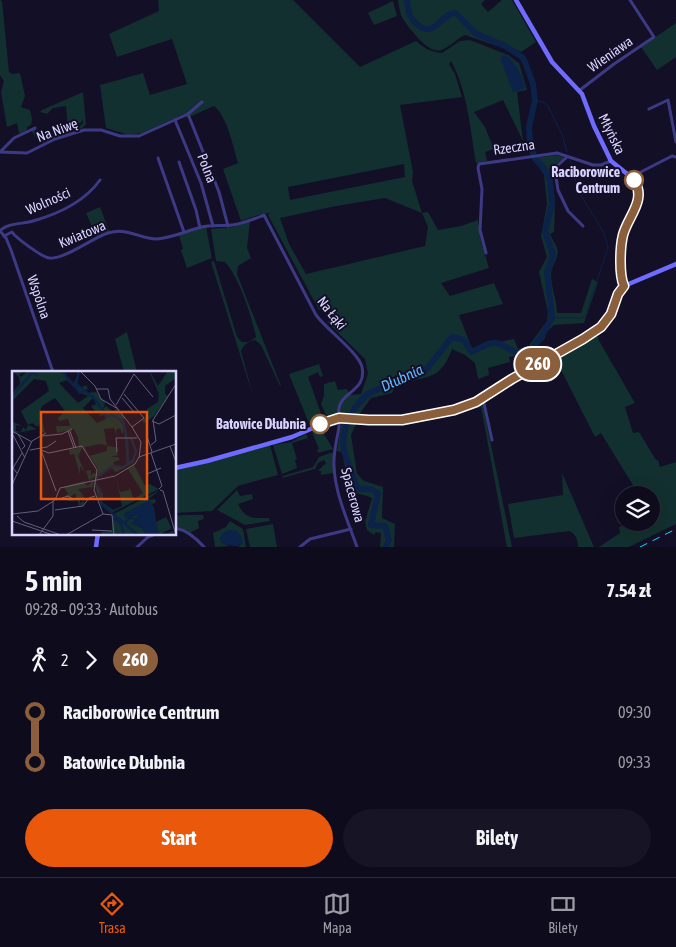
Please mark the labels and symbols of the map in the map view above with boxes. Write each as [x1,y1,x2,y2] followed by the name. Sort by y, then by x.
[585,33,635,75] street label: Wieniawa
[595,111,629,157] street label: Młyńska
[34,115,80,145] street label: Na Niwę
[492,136,536,158] street label: Rzeczna
[194,151,220,185] street label: Polna
[551,164,620,196] place label: Raciborowice Centrum
[624,170,644,190] marker: Raciborowice Centrum
[23,184,73,218] street label: Wolności
[56,217,108,251] street label: Kwiatowa
[24,273,54,321] street label: Wspólna
[314,293,350,333] street label: Na Łąki
[509,348,567,380] line badge: 260
[378,360,426,395] water label: Dłubnia
[12,371,176,534] inset map
[310,414,330,434] marker: Batowice Dłubnia
[216,416,306,432] place label: Batowice Dłubnia
[338,466,368,524] street label: Spacerowa

